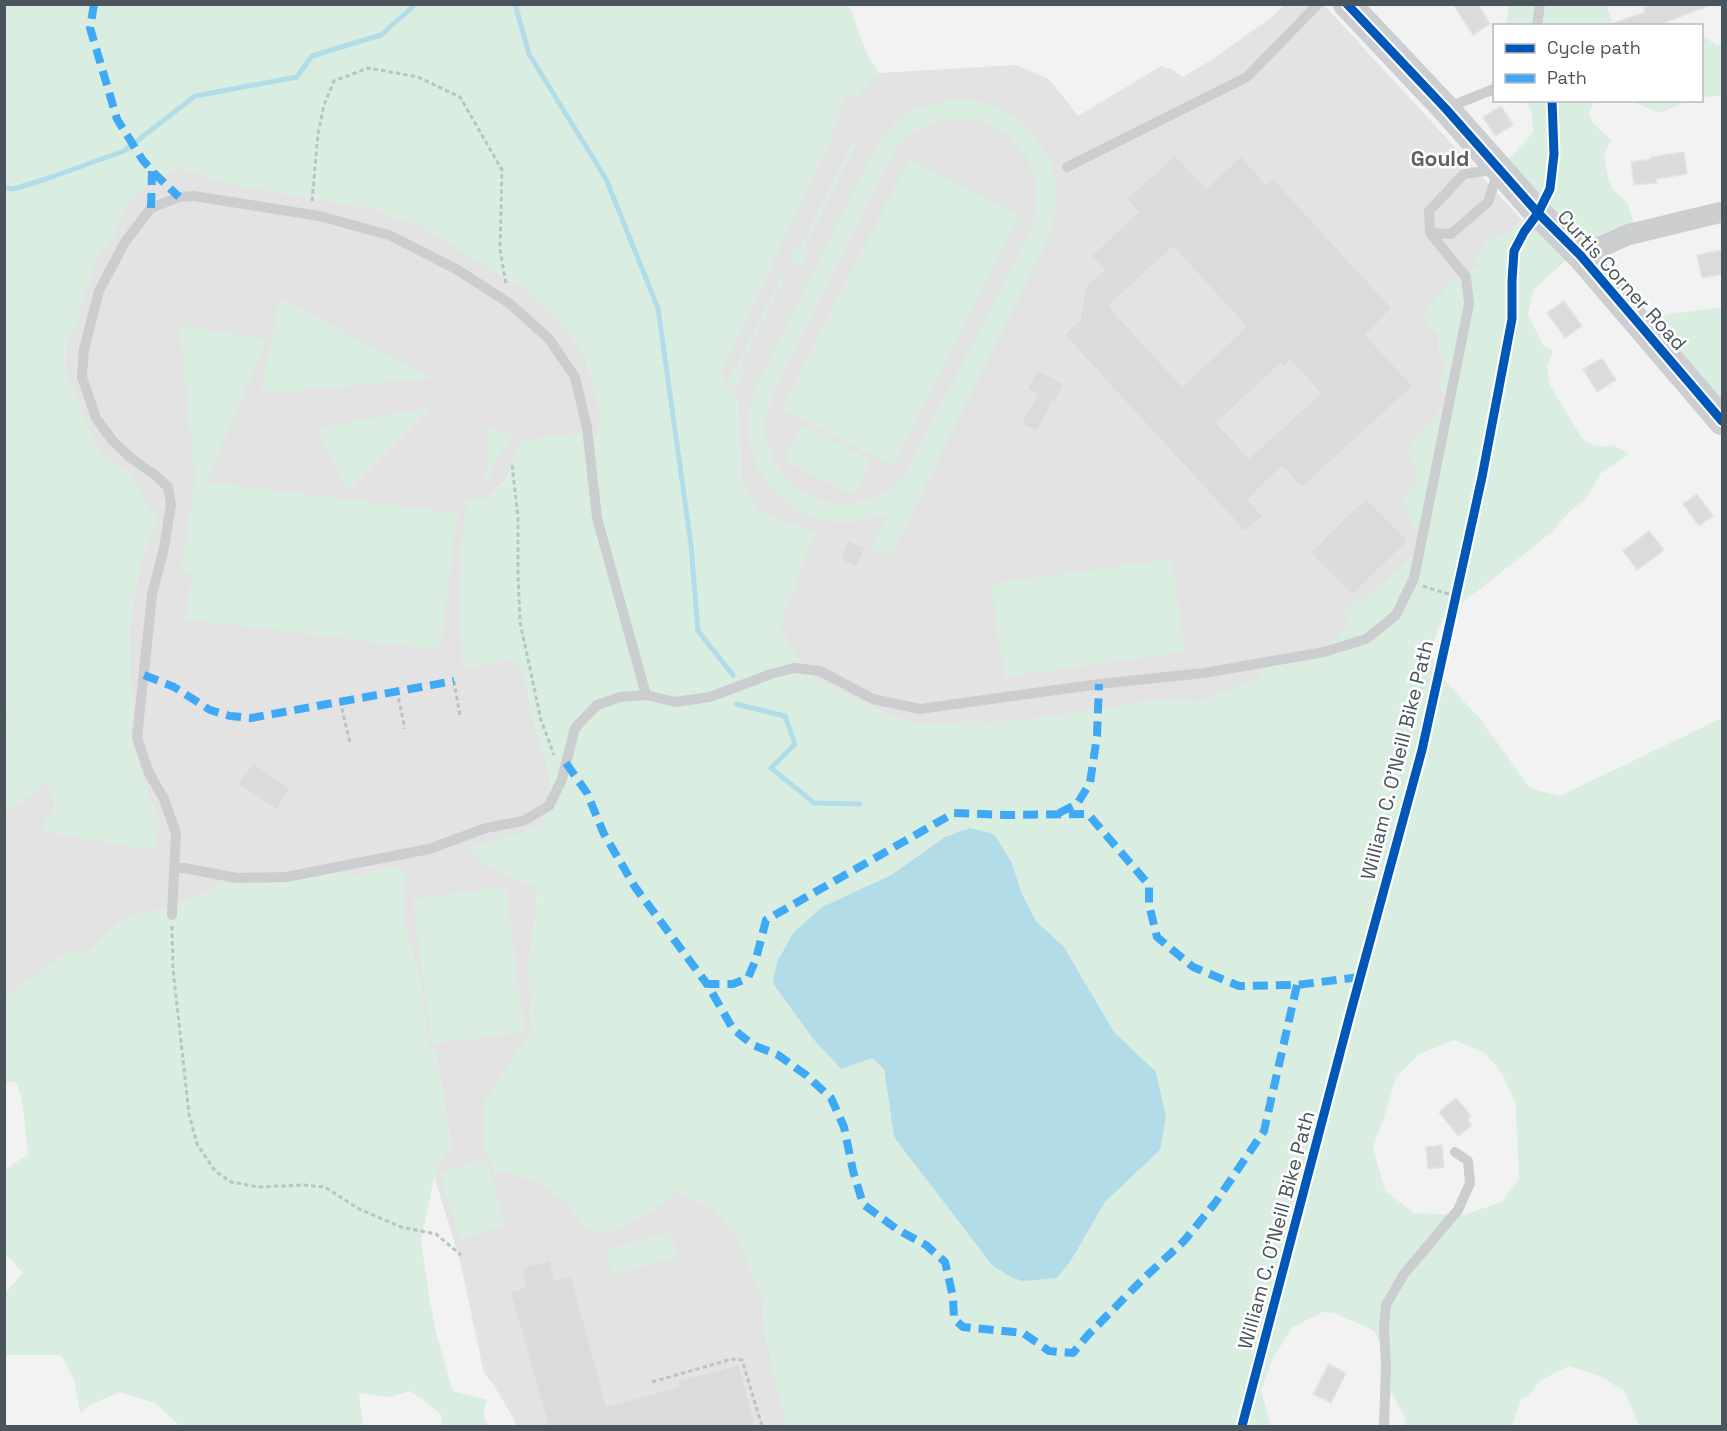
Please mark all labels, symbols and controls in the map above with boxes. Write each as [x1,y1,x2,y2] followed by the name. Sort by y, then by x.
[1493,24,1703,102] legend
[1547,36,1641,59] text: Cycle path
[1547,66,1587,89] text: Path
[1411,145,1469,172] district label: Gould
[1552,204,1692,356] street label: Curtis Corner Road
[1355,638,1439,882] street label: William C. O'Neill Bike Path
[1232,1108,1320,1352] street label: William C. O'Neill Bike Path

